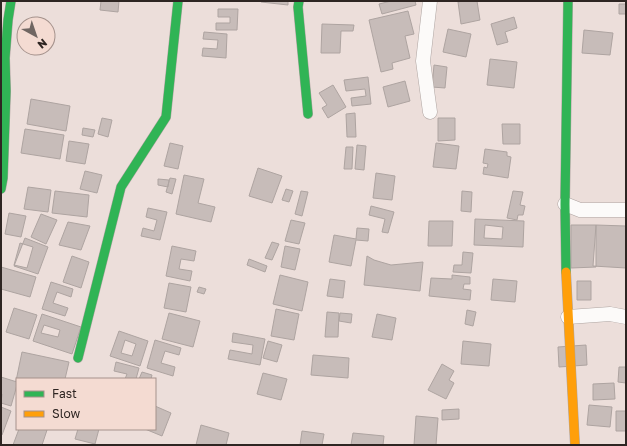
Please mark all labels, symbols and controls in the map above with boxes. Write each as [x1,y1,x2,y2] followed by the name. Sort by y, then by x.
[16,16,56,56] north arrow
[35,36,50,52] text: N
[16,378,156,430] legend
[52,386,77,401] text: Fast
[52,406,80,421] text: Slow

